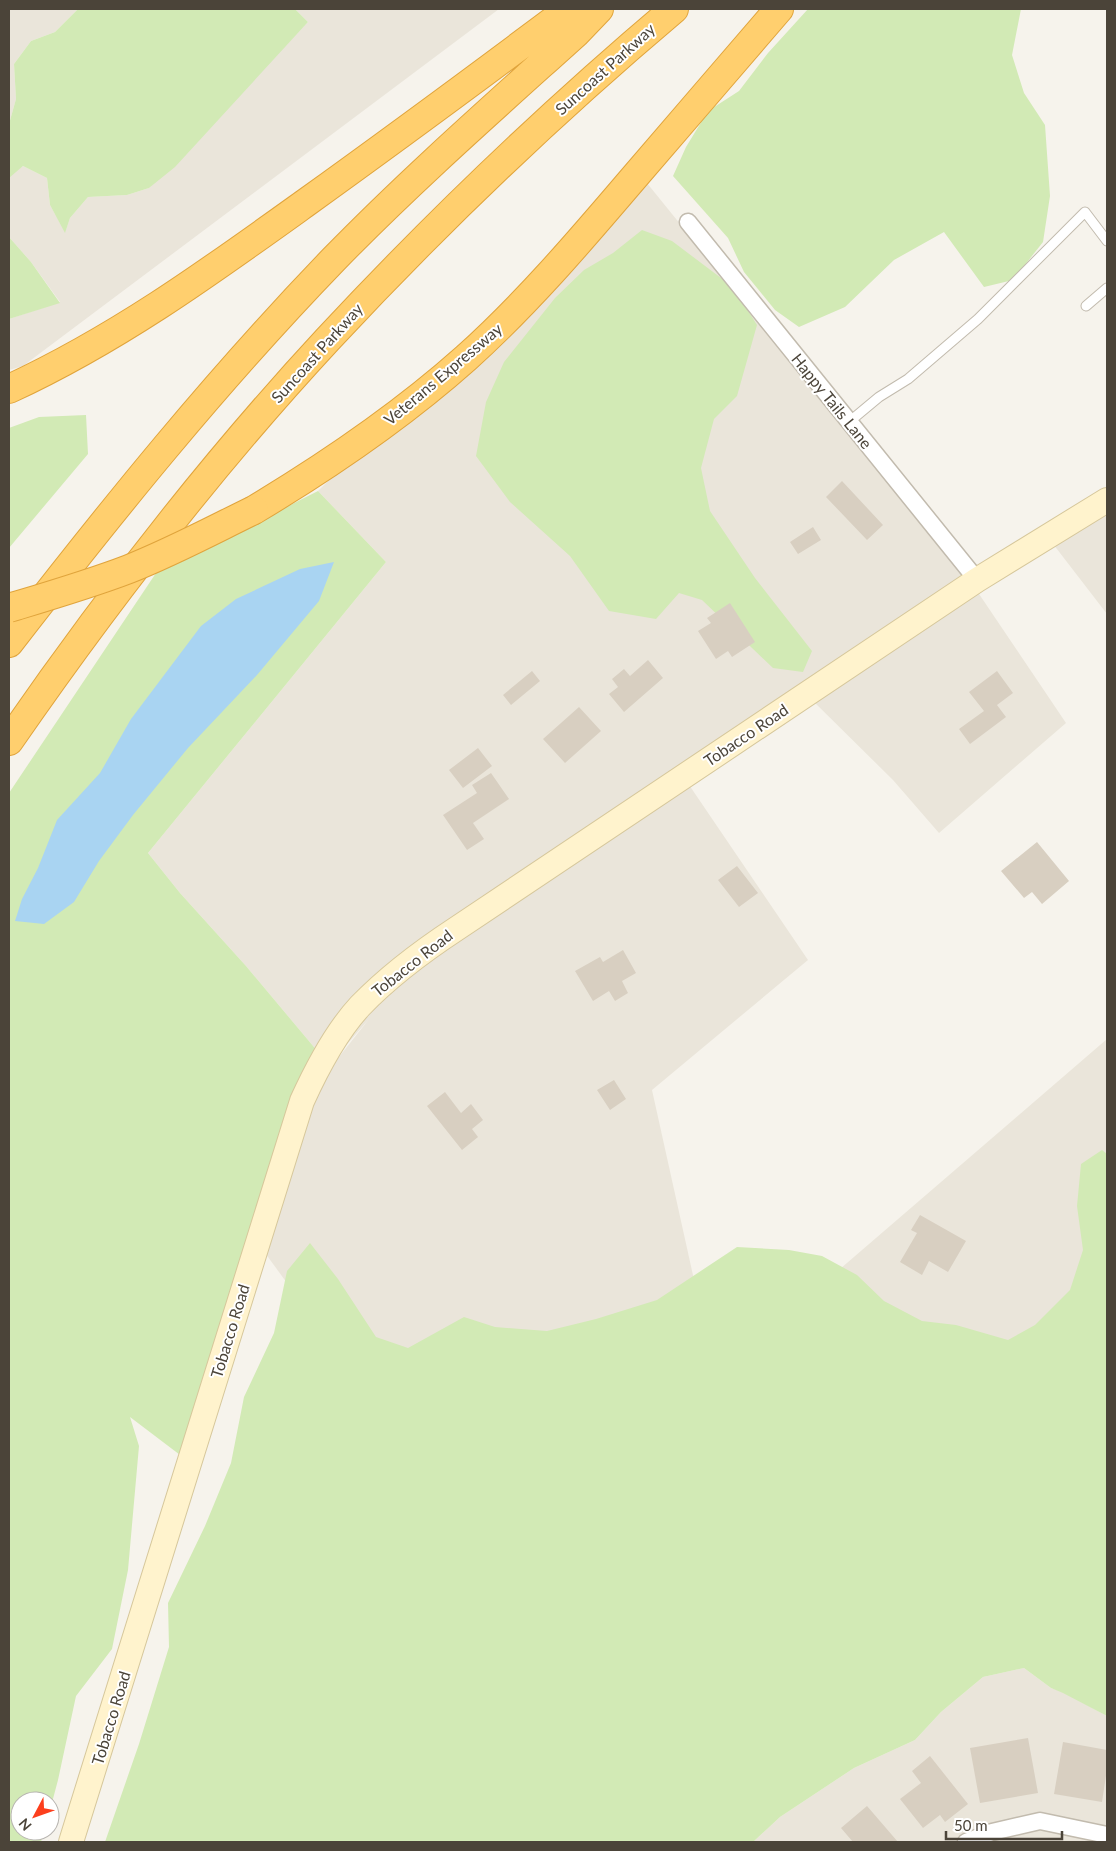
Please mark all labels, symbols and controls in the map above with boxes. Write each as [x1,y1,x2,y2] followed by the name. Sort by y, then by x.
[551,18,659,118] street label: Suncoast Parkway
[267,298,367,406] street label: Suncoast Parkway
[380,318,506,429] street label: Veterans Expressway
[788,349,877,452] street label: Happy Tails Lane
[700,700,791,770] street label: Tobacco Road
[368,925,456,1000] street label: Tobacco Road
[206,1282,253,1380] street label: Tobacco Road
[87,1669,134,1767] street label: Tobacco Road
[10,1791,60,1841] north arrow
[946,1808,1062,1840] scale bar
[15,1815,35,1835] text: N
[954,1816,988,1834] text: 50 m

